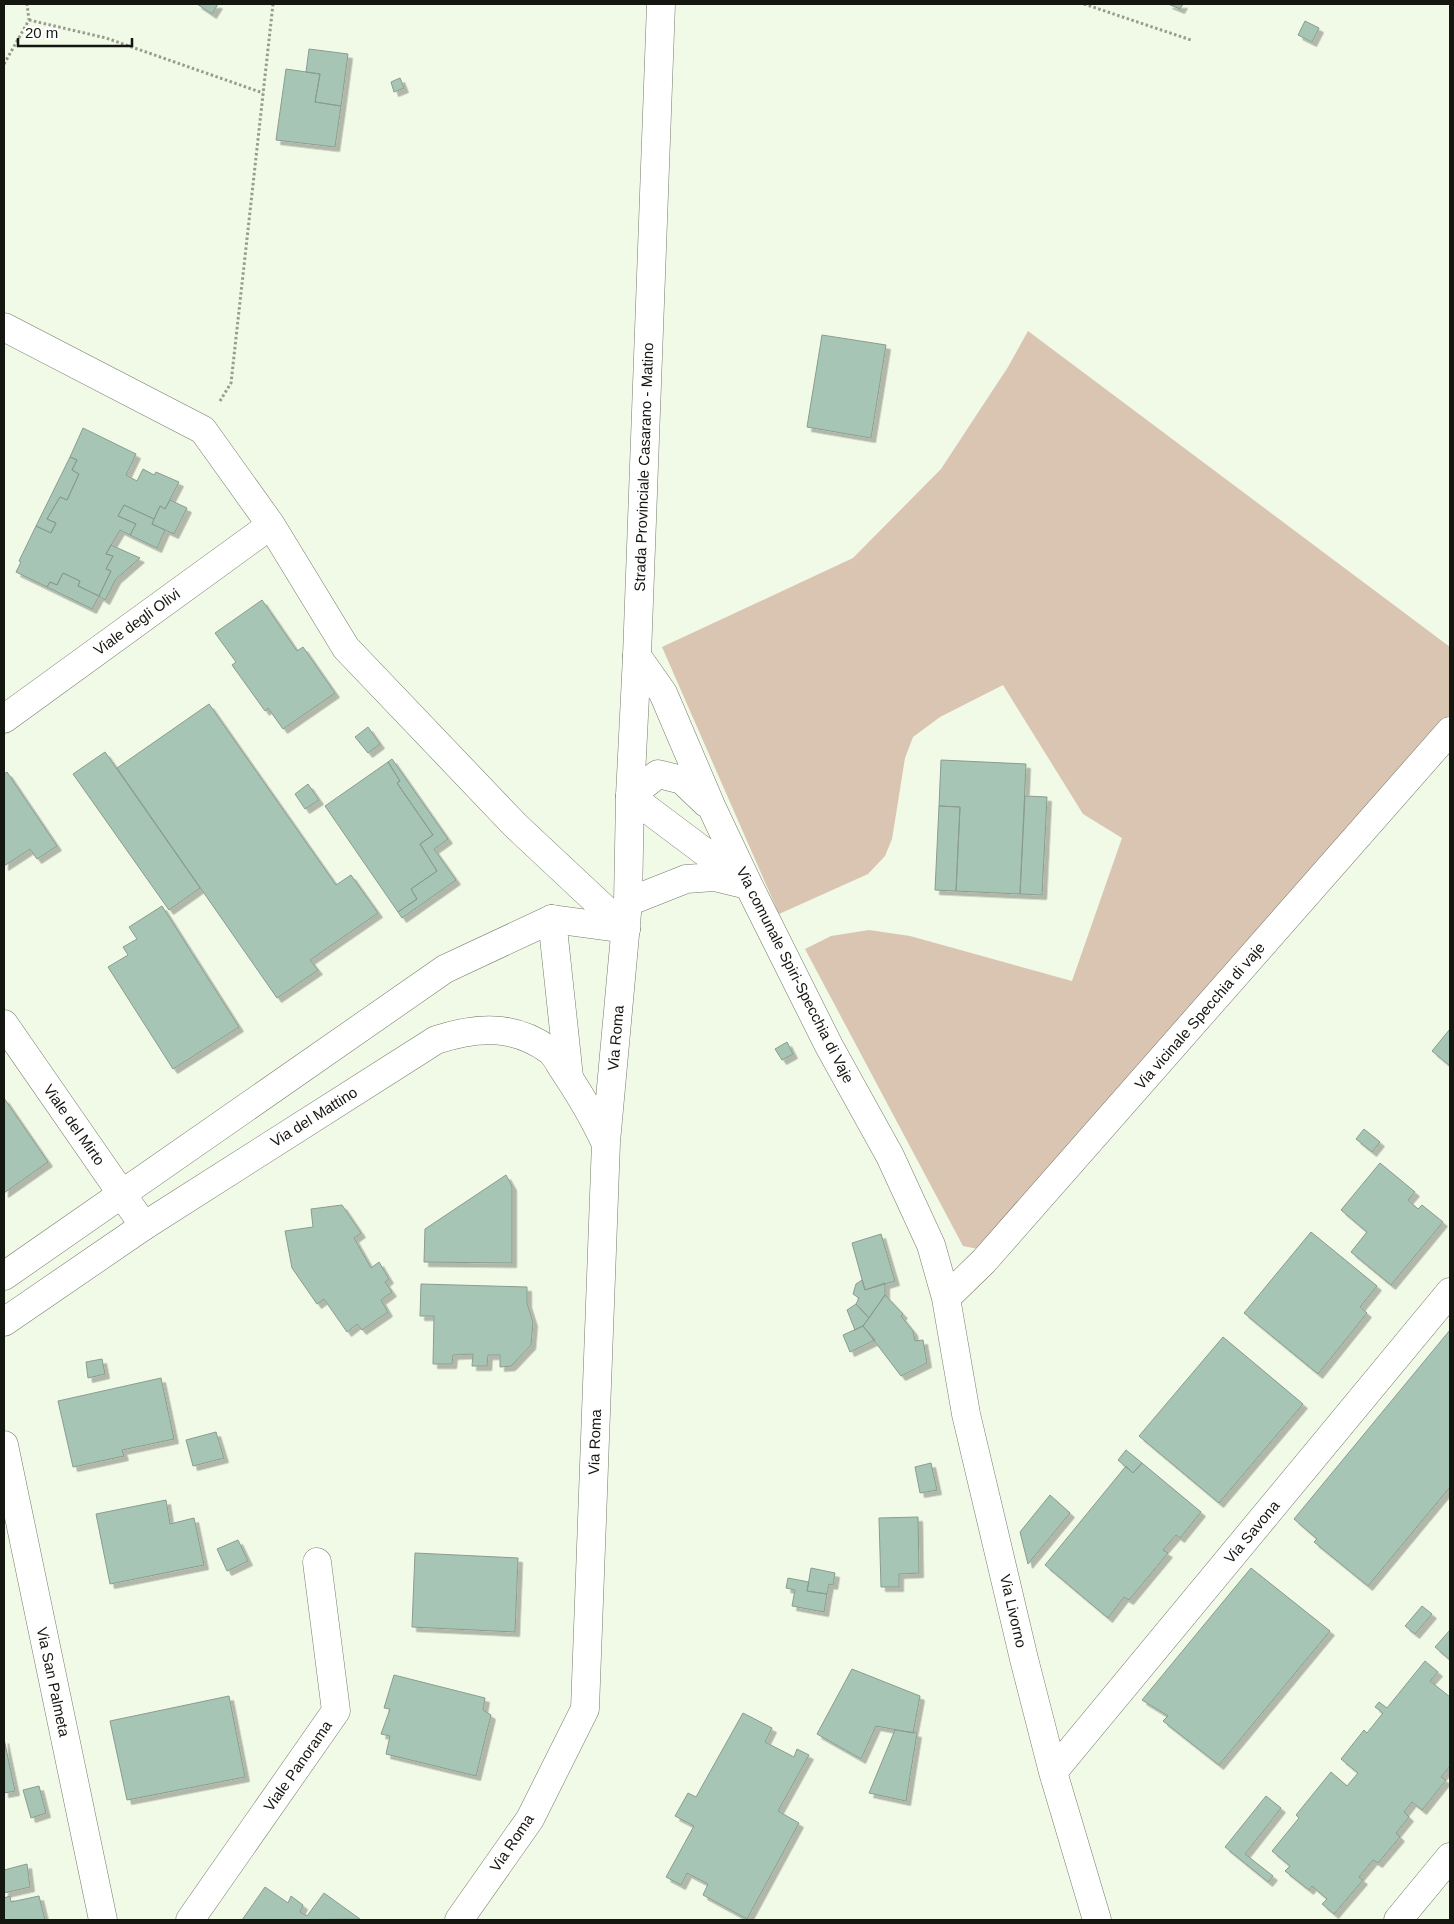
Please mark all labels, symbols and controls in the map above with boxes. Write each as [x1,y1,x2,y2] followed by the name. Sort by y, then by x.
[18,15,131,47] scale bar
[25,24,58,41] text: 20 m
[631,342,656,592] street label: Strada Provinciale Casarano - Matino
[90,585,183,659] street label: Viale degli Olivi
[733,864,858,1086] street label: Via comunale Spiri-Specchia di Vaje
[1131,939,1268,1093] street label: Via vicinale Specchia di vaje
[604,1004,627,1071] street label: Via Roma
[40,1081,109,1168] street label: Viale del Mirto
[267,1083,360,1150] street label: Via del Mattino
[585,1408,604,1475] street label: Via Roma
[1221,1496,1283,1566] street label: Via Savona
[997,1573,1030,1649] street label: Via Livorno
[34,1626,74,1739] street label: Via San Palmeta
[260,1717,335,1814] street label: Viale Panorama
[486,1810,537,1875] street label: Via Roma

